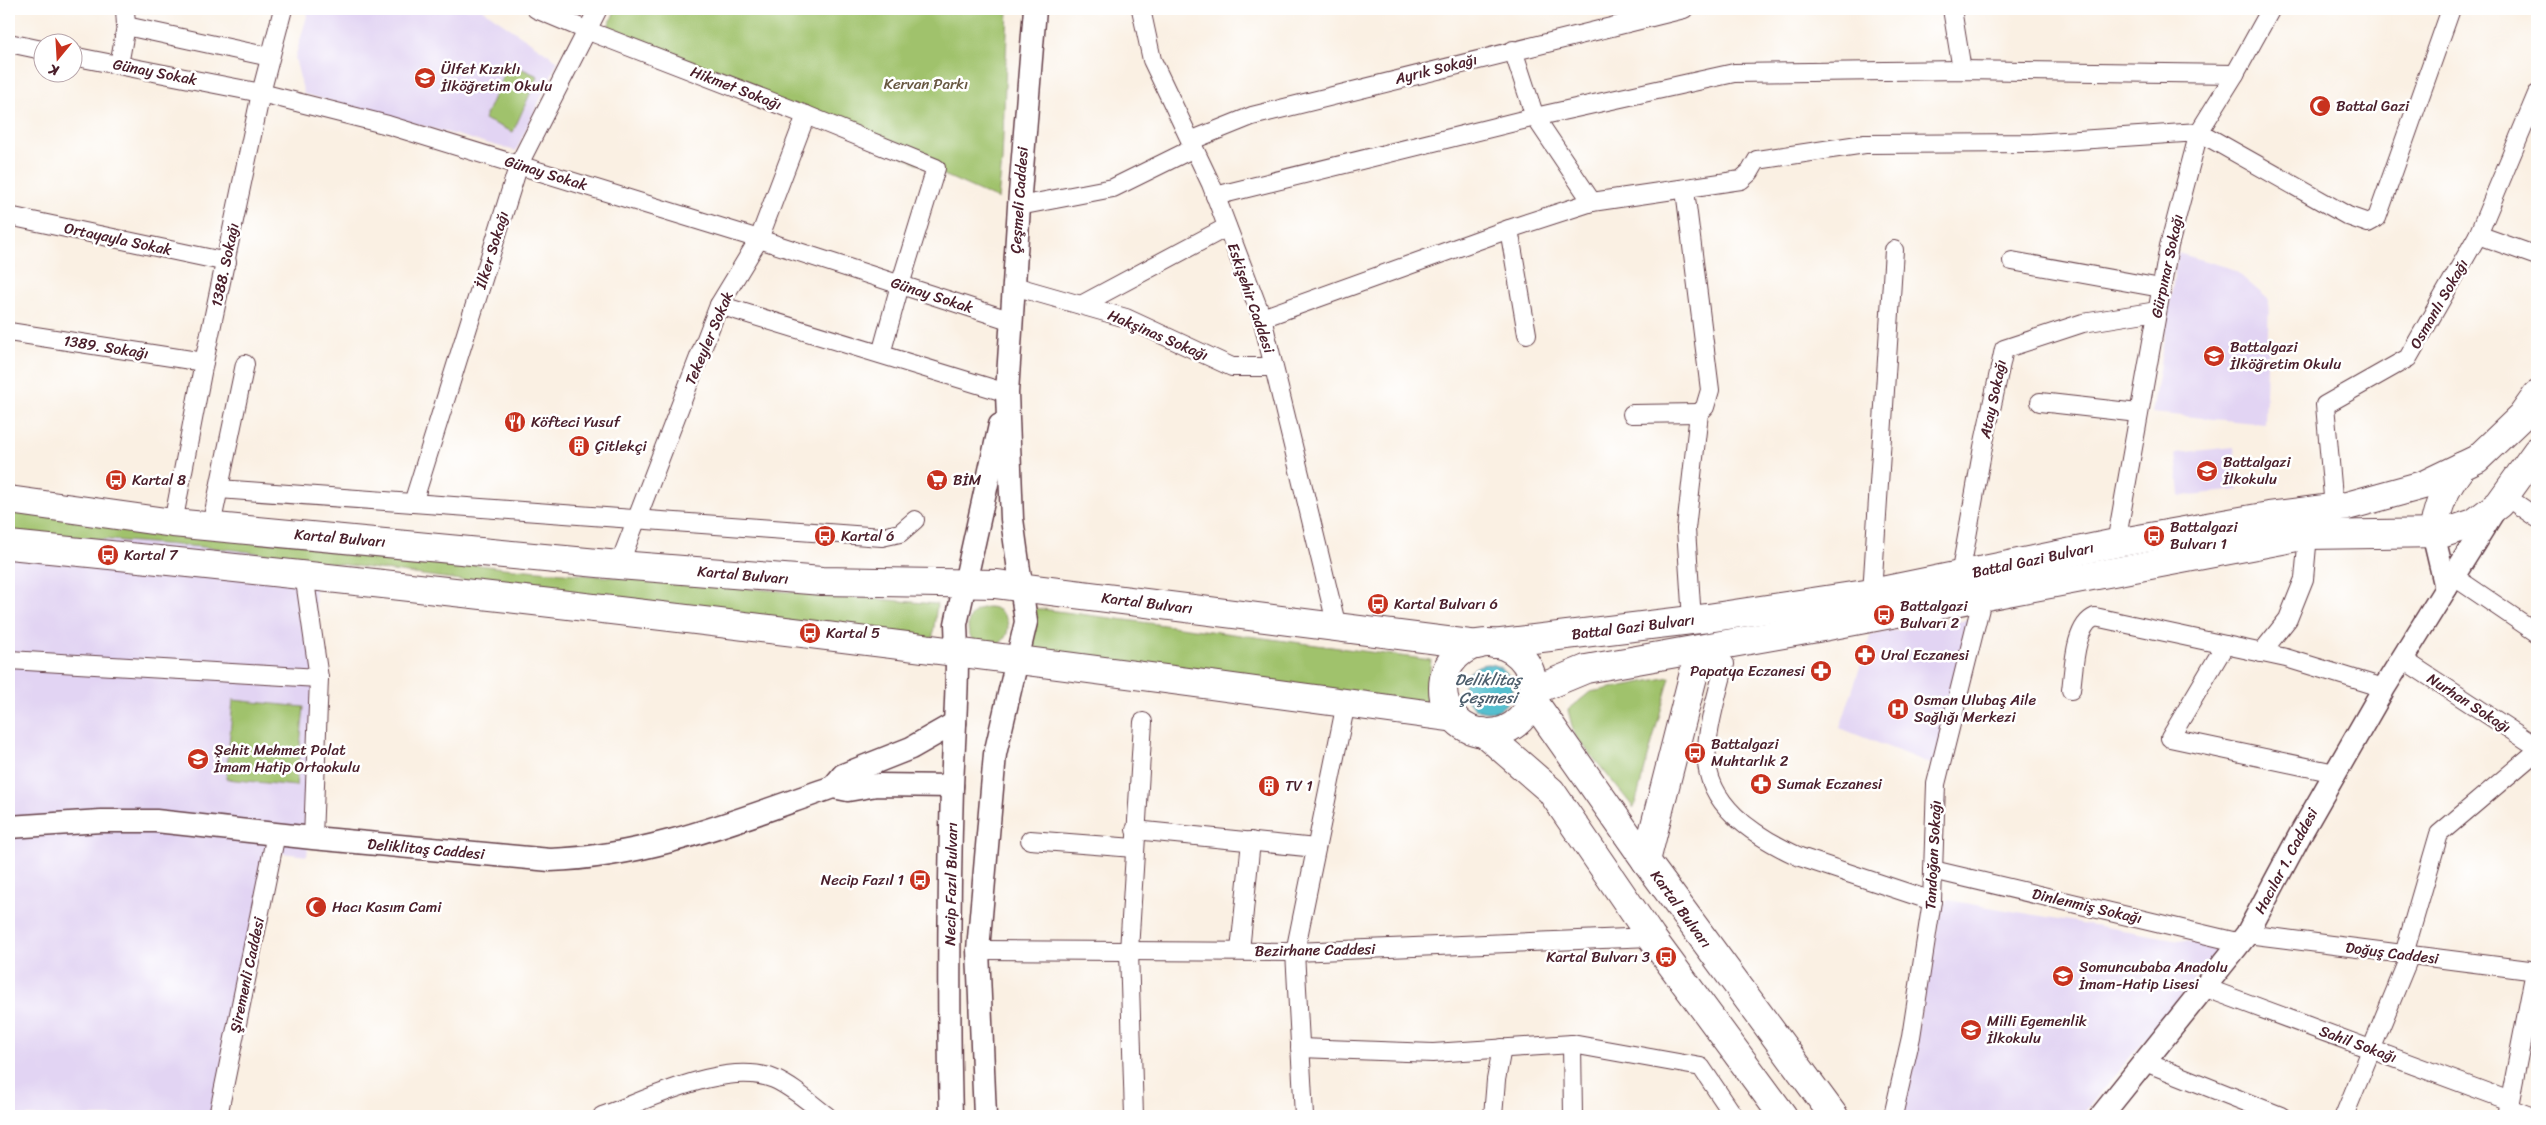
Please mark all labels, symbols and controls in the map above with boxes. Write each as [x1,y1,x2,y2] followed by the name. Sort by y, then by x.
[32,32,82,82] north arrow
[1391,46,1480,92] street label: Ayrık Sokağı
[111,51,200,93] street label: Günay Sokak
[45,56,63,83] text: K
[440,56,552,99] place label: Ülfet Kızıklı İlköğretim Okulu
[687,59,785,117] street label: Hikmet Sokağı
[413,66,437,90] school or university icon: Ülfet Kızıklı İlköğretim Okulu
[884,71,968,97] park label: Kervan Parkı
[2336,93,2410,119] place label: Battal Gazi
[2308,94,2332,118] mosque icon: Battal Gazi
[1002,145,1036,254] street label: Çeşmeli Caddesi
[501,148,592,198] street label: Günay Sokak
[468,208,516,293] street label: İlker Sokağı
[2143,212,2191,320] street label: Gürpınar Sokağı
[62,215,175,263] street label: Ortayayla Sokak
[203,221,247,309] street label: 1388. Sokağı
[1220,239,1282,358] street label: Eskişehir Caddesi
[2403,254,2475,354] street label: Osmanlı Sokağı
[887,269,978,321] street label: Günay Sokak
[677,287,741,389] street label: Tekeyler Sokak
[1104,302,1212,368] street label: Hakşinas Sokağı
[62,327,150,367] street label: 1389. Sokağı
[2229,334,2341,377] place label: Battalgazi İlköğretim Okulu
[2202,344,2226,368] school or university icon: Battalgazi İlköğretim Okulu
[1972,357,2014,442] street label: Atay Sokağı
[531,409,621,435] place label: Köfteci Yusuf
[503,410,527,434] restaurant icon: Köfteci Yusuf
[595,433,647,459] place label: Çitlekçi
[567,434,591,458] building icon: Çitlekçi
[2222,449,2291,492] place label: Battalgazi İlkokulu
[2195,459,2219,483] school or university icon: Battalgazi İlkokulu
[132,467,186,493] place label: Kartal 8
[953,467,981,493] place label: BİM
[104,468,128,492] bus stop icon: Kartal 8
[925,468,949,492] supermarket icon: BİM
[2170,514,2238,557] place label: Battalgazi Bulvarı 1
[293,521,387,555] street label: Kartal Bulvarı
[841,523,895,549] place label: Kartal 6
[813,524,837,548] bus stop icon: Kartal 6
[2142,524,2166,548] bus stop icon: Battalgazi Bulvarı 1
[1970,534,2096,586] street label: Battal Gazi Bulvarı
[124,542,179,568] place label: Kartal 7
[96,543,120,567] bus stop icon: Kartal 7
[696,558,790,592] street label: Kartal Bulvarı
[1100,585,1194,621] street label: Kartal Bulvarı
[1394,591,1498,617] place label: Kartal Bulvarı 6
[1366,592,1390,616] bus stop icon: Kartal Bulvarı 6
[1900,593,1968,636] place label: Battalgazi Bulvarı 2
[1872,603,1896,627] bus stop icon: Battalgazi Bulvarı 2
[1570,607,1696,647] street label: Battal Gazi Bulvarı
[826,620,880,646] place label: Kartal 5
[798,621,822,645] bus stop icon: Kartal 5
[1881,642,1970,668] place label: Ural Eczanesi
[1853,643,1877,667] pharmacy icon: Ural Eczanesi
[1690,658,1806,684] place label: Papatya Eczanesi
[1809,659,1833,683] pharmacy icon: Papatya Eczanesi
[1455,665,1524,712] water label: Deliklitaş Çeşmesi
[2422,666,2516,740] street label: Nurhan Sokağı
[1914,687,2036,730] place label: Osman Ulubaş Aile Sağlığı Merkezi
[1886,697,1910,721] hospital icon: Osman Ulubaş Aile Sağlığı Merkezi
[1711,731,1789,774] place label: Battalgazi Muhtarlık 2
[213,737,360,780] place label: Şehit Mehmet Polat İmam Hatip Ortaokulu
[1683,741,1707,765] bus stop icon: Battalgazi Muhtarlık 2
[186,747,210,771] school or university icon: Şehit Mehmet Polat İmam Hatip Ortaokulu
[1777,771,1883,797] place label: Sumak Eczanesi
[1749,772,1773,796] pharmacy icon: Sumak Eczanesi
[1285,773,1313,799] place label: TV 1
[1257,774,1281,798] building icon: TV 1
[1917,800,1949,910] street label: Tandoğan Sokağı
[2247,802,2325,919] street label: Hacılar 1. Caddesi
[937,822,965,946] street label: Necip Fazıl Bulvarı
[366,831,486,867] street label: Deliklitaş Caddesi
[1644,864,1718,954] street label: Kartal Bulvarı
[821,867,904,893] place label: Necip Fazıl 1
[908,868,932,892] bus stop icon: Necip Fazıl 1
[2029,881,2145,931] street label: Dinlenmiş Sokağı
[332,894,442,920] place label: Hacı Kasım Cami
[304,895,328,919] mosque icon: Hacı Kasım Cami
[222,914,272,1035] street label: Şiremenli Caddesi
[2344,934,2441,972] street label: Doğuş Caddesi
[1254,936,1376,964] street label: Bezirhane Caddesi
[1546,944,1650,970] place label: Kartal Bulvarı 3
[1654,945,1678,969] bus stop icon: Kartal Bulvarı 3
[2078,954,2228,997] place label: Somuncubaba Anadolu İmam-Hatip Lisesi
[2051,964,2075,988] school or university icon: Somuncubaba Anadolu İmam-Hatip Lisesi
[1986,1008,2088,1051] place label: Milli Egemenlik İlkokulu
[1959,1018,1983,1042] school or university icon: Milli Egemenlik İlkokulu
[2315,1018,2401,1070] street label: Sahil Sokağı

